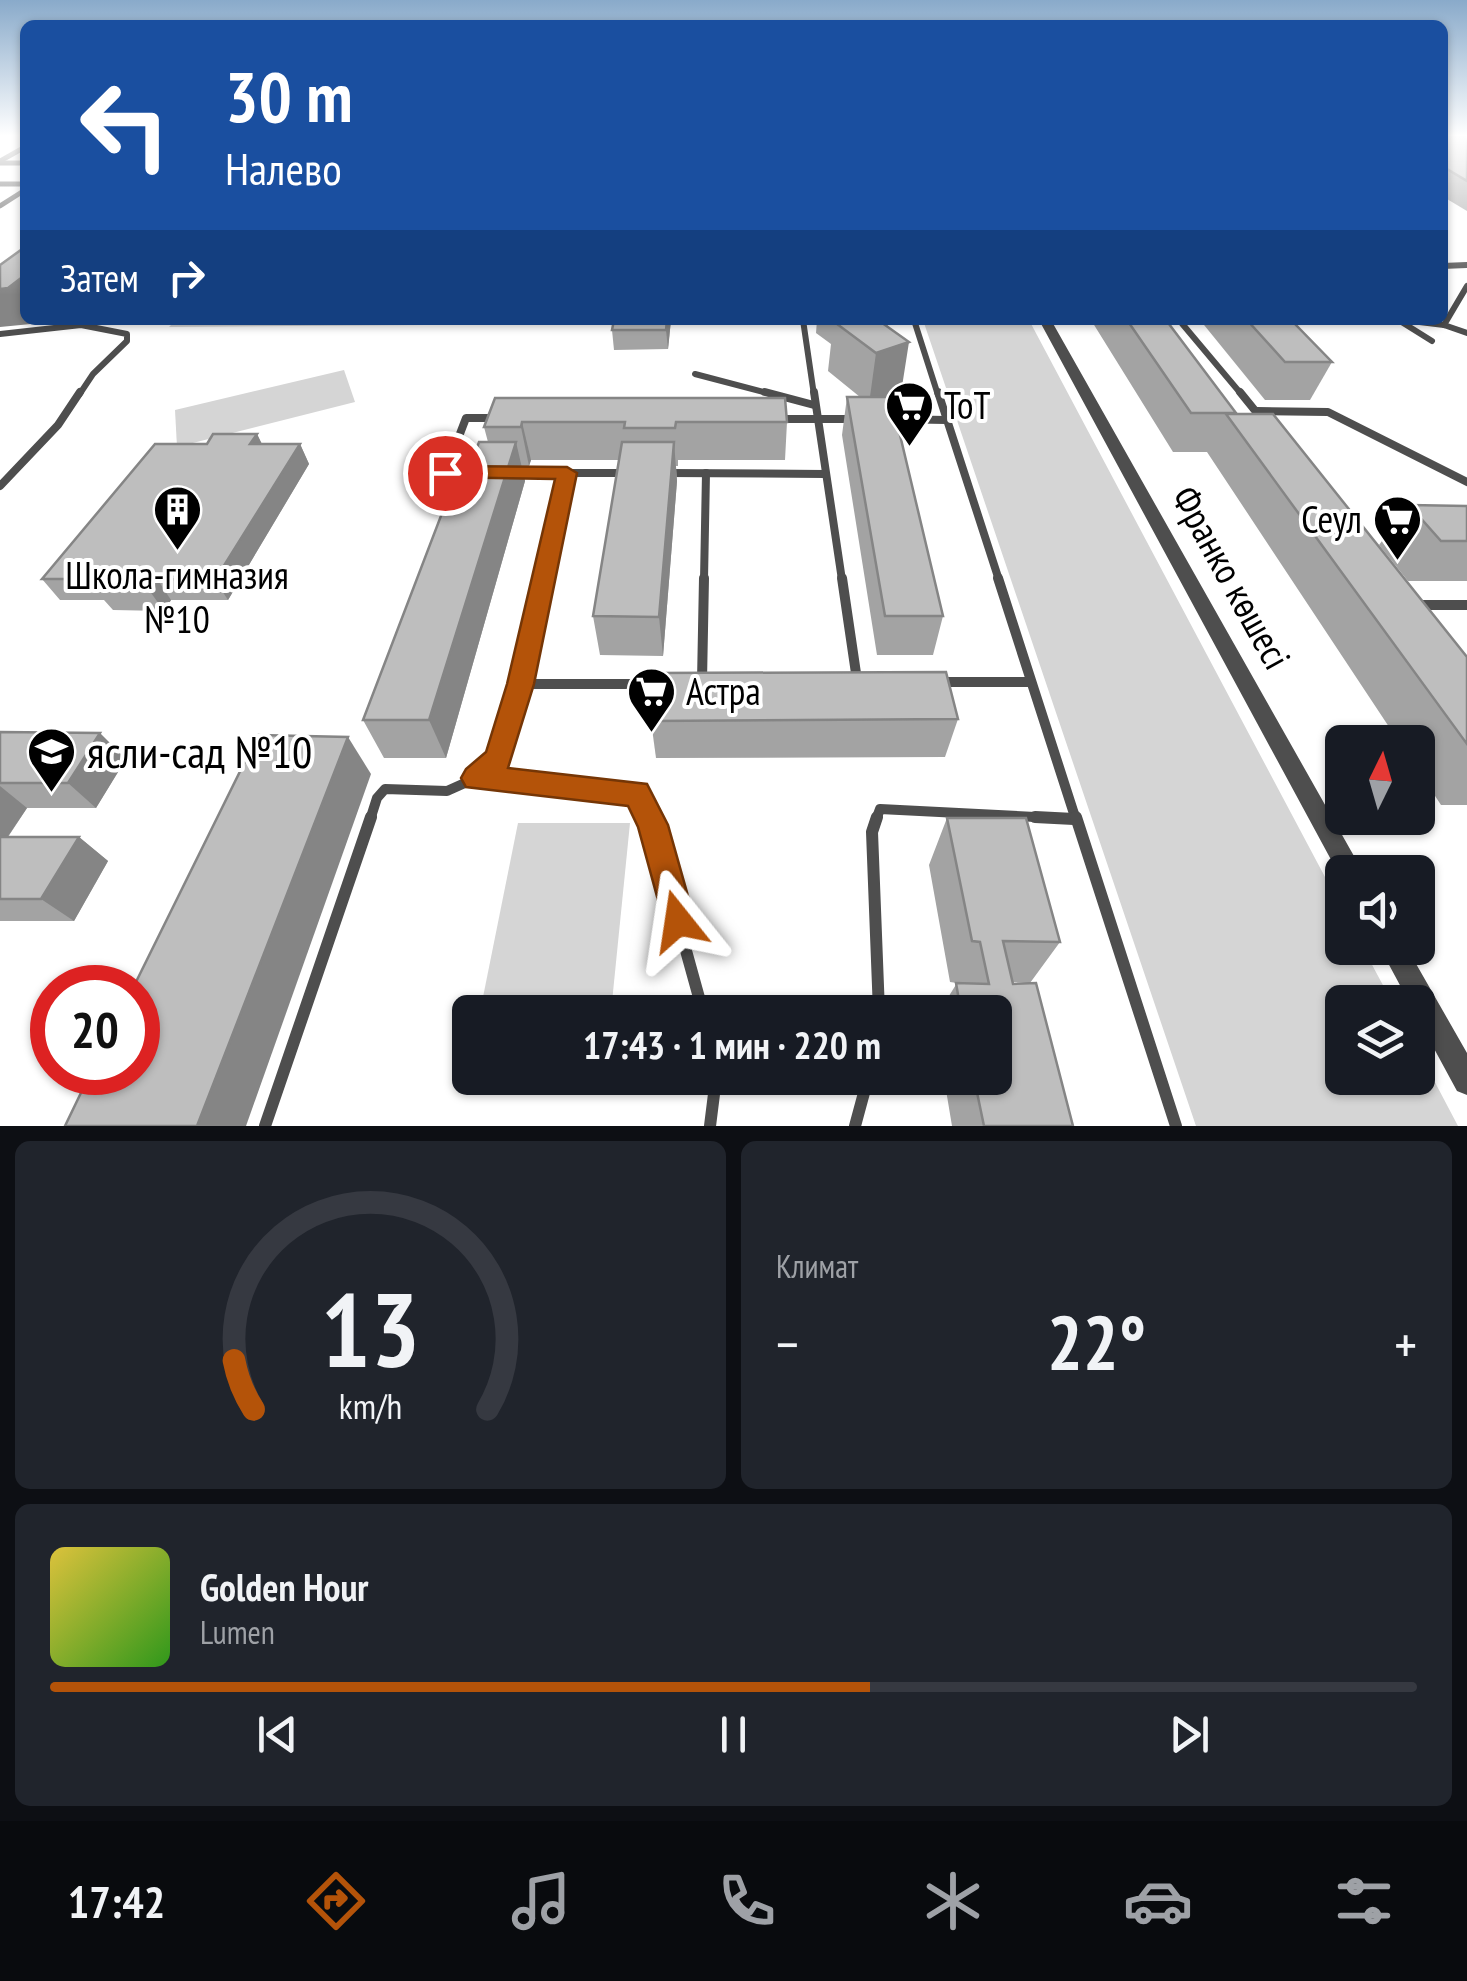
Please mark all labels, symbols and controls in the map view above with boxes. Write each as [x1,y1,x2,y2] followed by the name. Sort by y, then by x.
[225,51,353,141] text: 30 m
[60,60,190,190] icon: left
[225,139,342,197] text: Налево
[159,250,214,305] icon: right
[60,253,139,302] text: Затем
[883,380,935,448] supermarket icon: ТоТ
[944,380,990,429] place label: ТоТ
[403,431,488,516] pin
[418,446,473,501] icon: arrive
[1162,477,1303,677] street label: Франко көшесі
[151,484,203,552] building icon: Школа-гимназия №10
[1301,494,1362,543] place label: Сеул
[1371,494,1423,562] supermarket icon: Сеул
[65,550,289,643] place label: Школа-гимназия №10
[625,666,677,734] supermarket icon: Астра
[686,666,761,715] place label: Астра
[87,722,312,780] place label: ясли-сад №10
[1325,725,1435,835] north arrow
[1325,725,1435,1095] map controls
[26,726,78,794] school or university icon: ясли-сад №10
[1325,855,1435,965] button: sound
[626,869,730,973] position arrow
[30,965,160,1095] speed limit sign: 20
[1325,985,1435,1095] button: layers
[583,1020,881,1069] text: 17:43 · 1 мин · 220 m
[776,1245,858,1287] text: Климат
[321,1261,420,1396] text: 13
[1047,1294,1146,1391] text: 22°
[776,1308,799,1379] text: −
[1394,1308,1417,1379] text: +
[339,1383,402,1429] text: km/h
[200,1562,369,1611] text: Golden Hour
[200,1611,275,1653] text: Lumen
[250,1707,305,1762] icon: previous
[706,1707,761,1762] icon: pause
[1162,1707,1217,1762] icon: next
[301,1866,371,1936] icon: directions
[506,1866,576,1936] icon: music
[712,1866,782,1936] icon: phone
[918,1866,988,1936] icon: climate
[1123,1866,1193,1936] icon: car
[1329,1866,1399,1936] icon: filters
[68,1872,165,1930] text: 17:42

